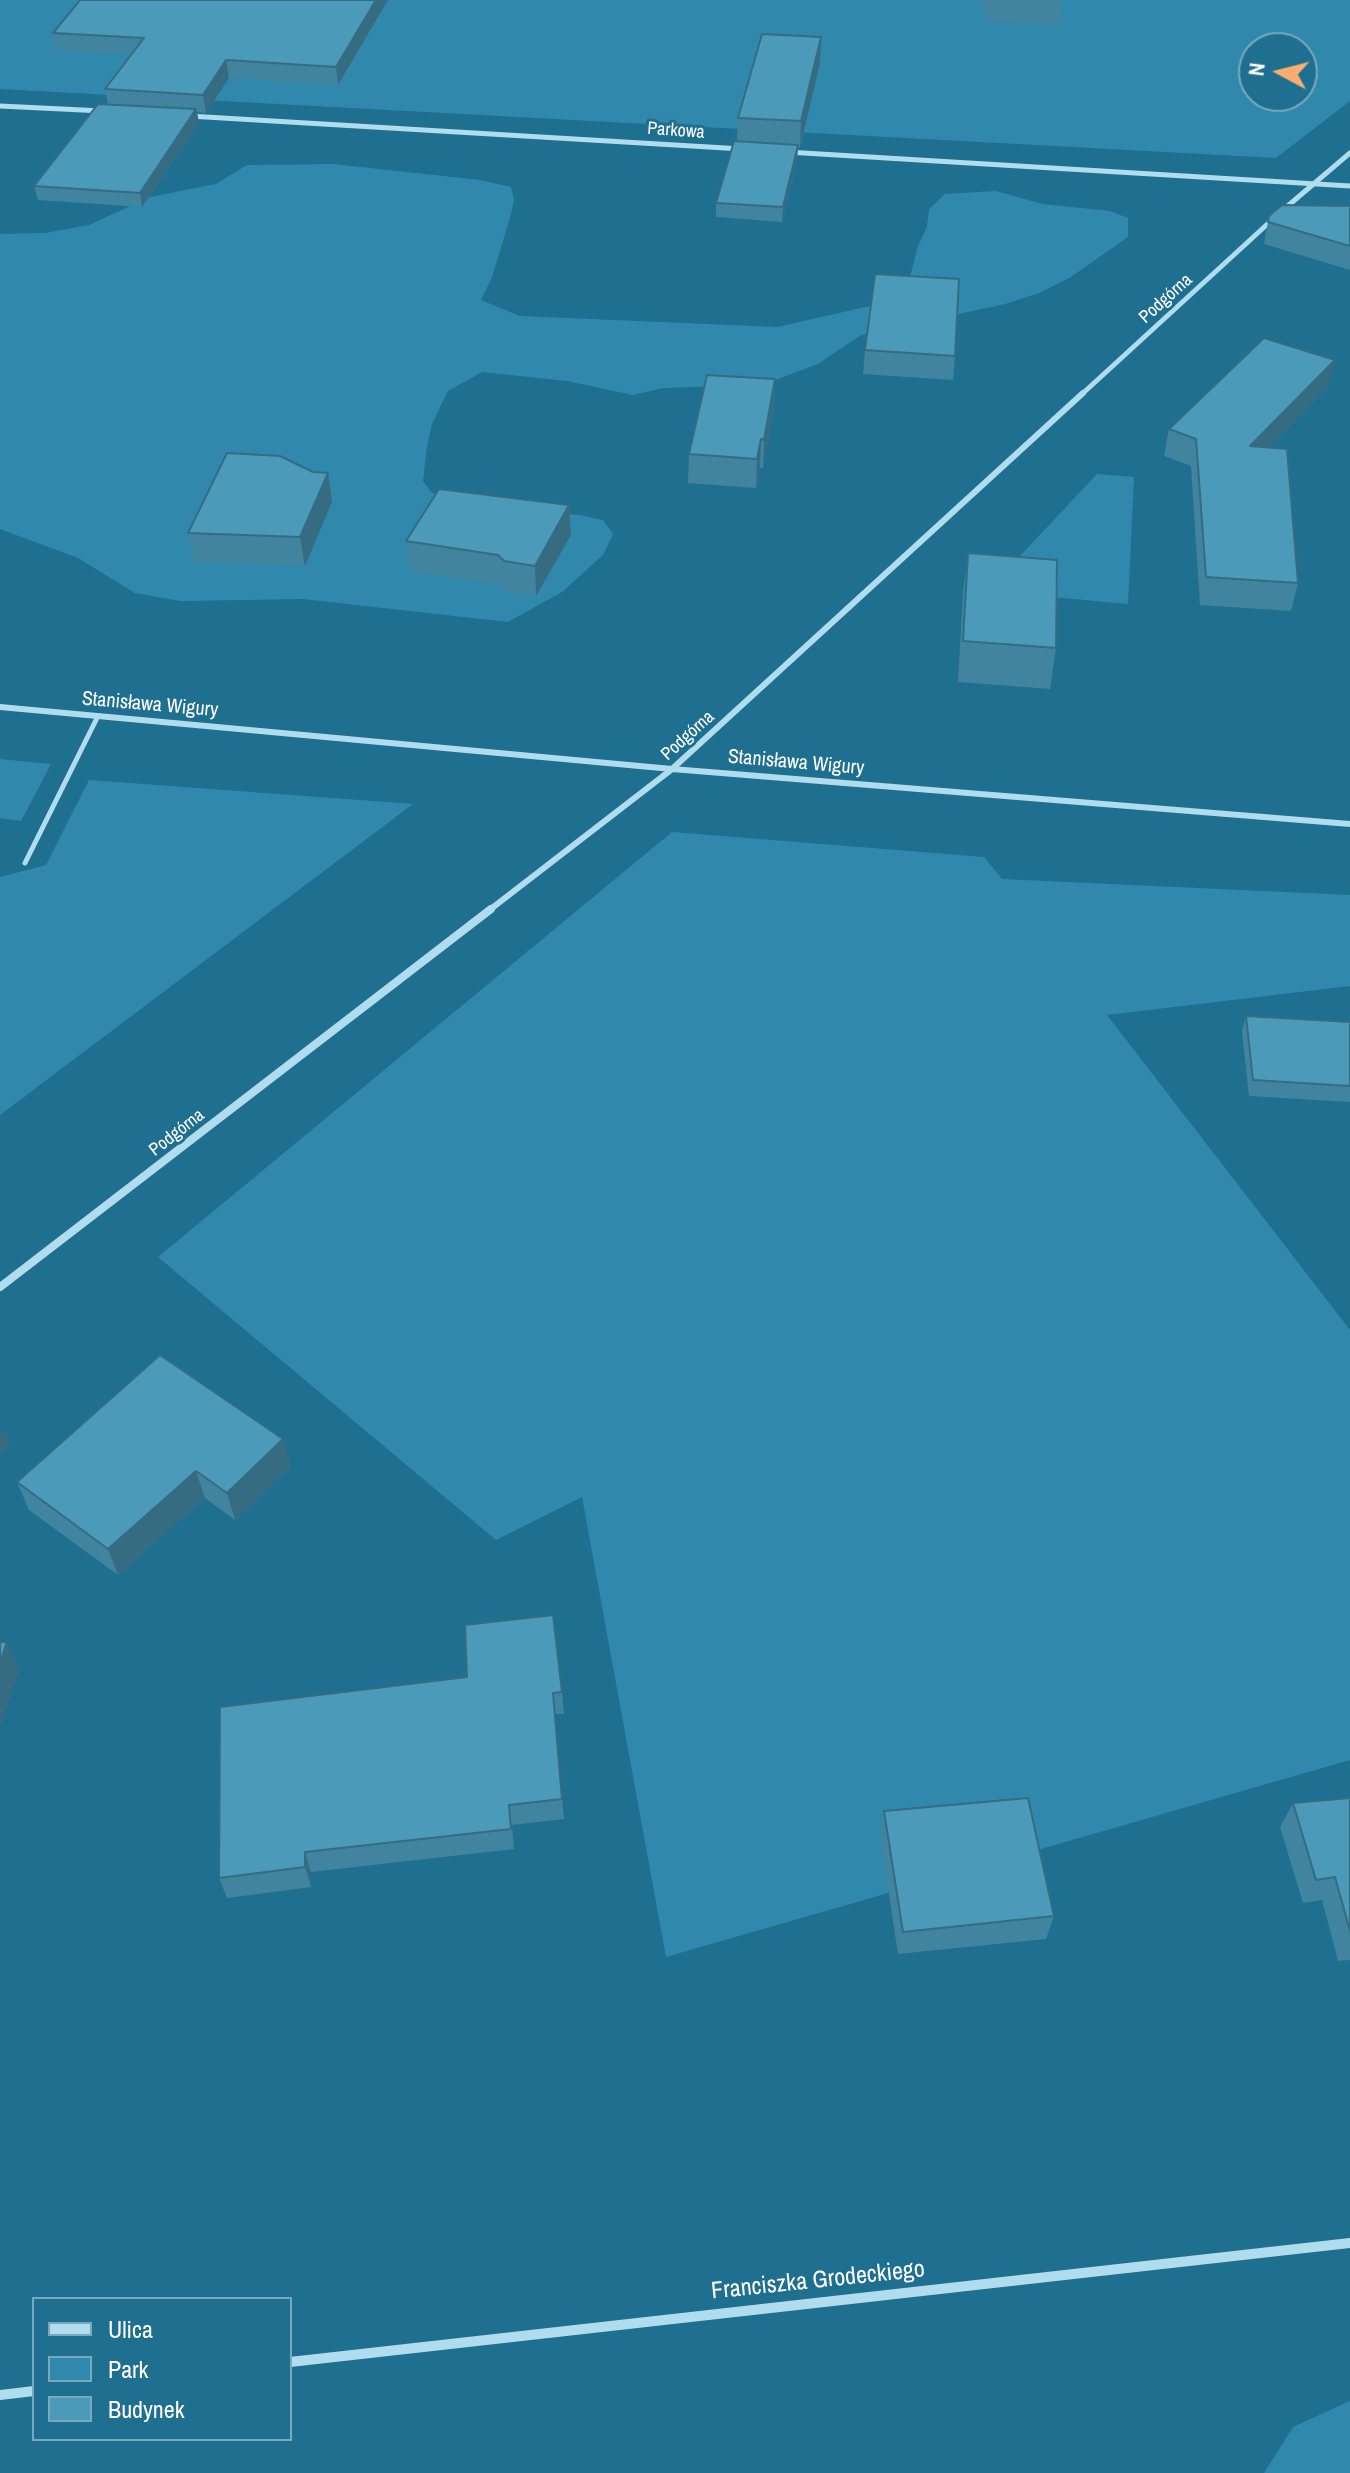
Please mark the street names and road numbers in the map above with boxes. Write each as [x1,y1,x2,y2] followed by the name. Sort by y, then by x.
[647,118,705,144] street label: Parkowa
[1135,270,1197,328] street label: Podgórna
[81,687,219,723] street label: Stanisława Wigury
[657,707,719,765] street label: Podgórna
[727,745,865,781] street label: Stanisława Wigury
[145,1105,209,1161] street label: Podgórna
[710,2255,926,2307] street label: Franciszka Grodeckiego

